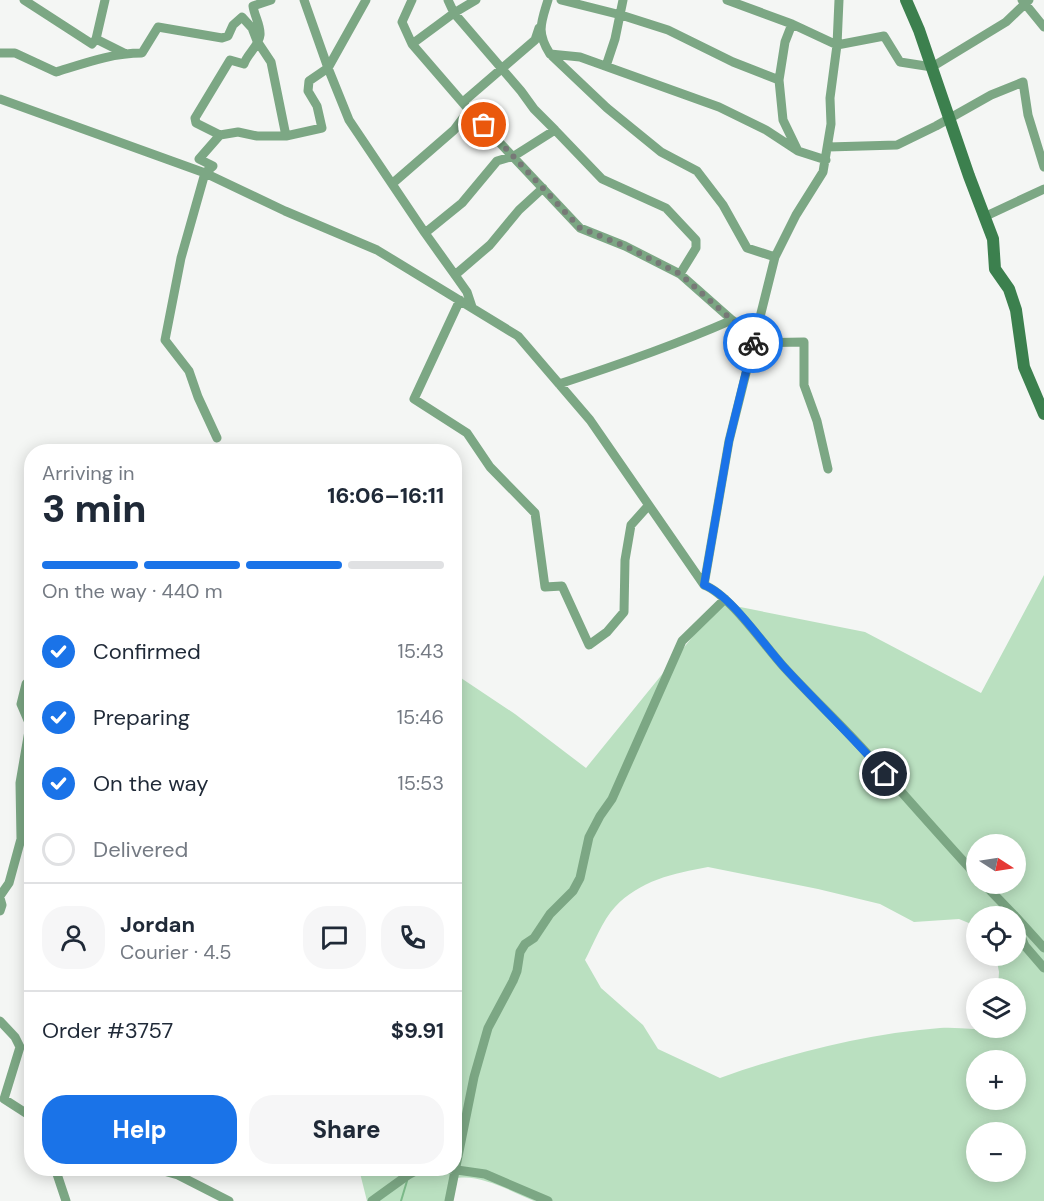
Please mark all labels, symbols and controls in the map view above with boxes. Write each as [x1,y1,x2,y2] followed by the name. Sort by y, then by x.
[458,99,509,150] pin
[467,108,500,141] icon: bag
[723,313,783,373] courier
[737,327,770,360] icon: bike
[42,460,134,486] text: Arriving in
[327,481,444,510] text: 16:06–16:11
[42,483,147,534] text: 3 min
[42,578,223,604] text: On the way · 440 m
[42,635,75,668] icon: check
[93,637,201,666] text: Confirmed
[398,638,444,664] text: 15:43
[42,701,75,734] icon: check
[93,703,190,732] text: Preparing
[397,704,444,730] text: 15:46
[859,748,910,799] pin
[868,757,901,790] icon: home
[42,767,75,800] icon: check
[93,769,208,798] text: On the way
[398,770,444,796] text: 15:53
[966,834,1026,894] north arrow
[966,834,1026,1182] map controls
[93,835,188,864] text: Delivered
[42,906,105,969] button: person
[303,906,366,969] button: chat
[381,906,444,969] button: phone
[966,906,1026,966] button: locate
[120,910,195,939] text: Jordan
[120,939,232,965] text: Courier · 4.5
[966,978,1026,1038] button: layers
[42,1016,173,1045] text: Order #3757
[391,1016,444,1045] text: $9.91
[966,1050,1026,1110] button: +
[42,1095,237,1164] button: Help
[249,1095,444,1164] button: Share
[966,1122,1026,1182] button: −

